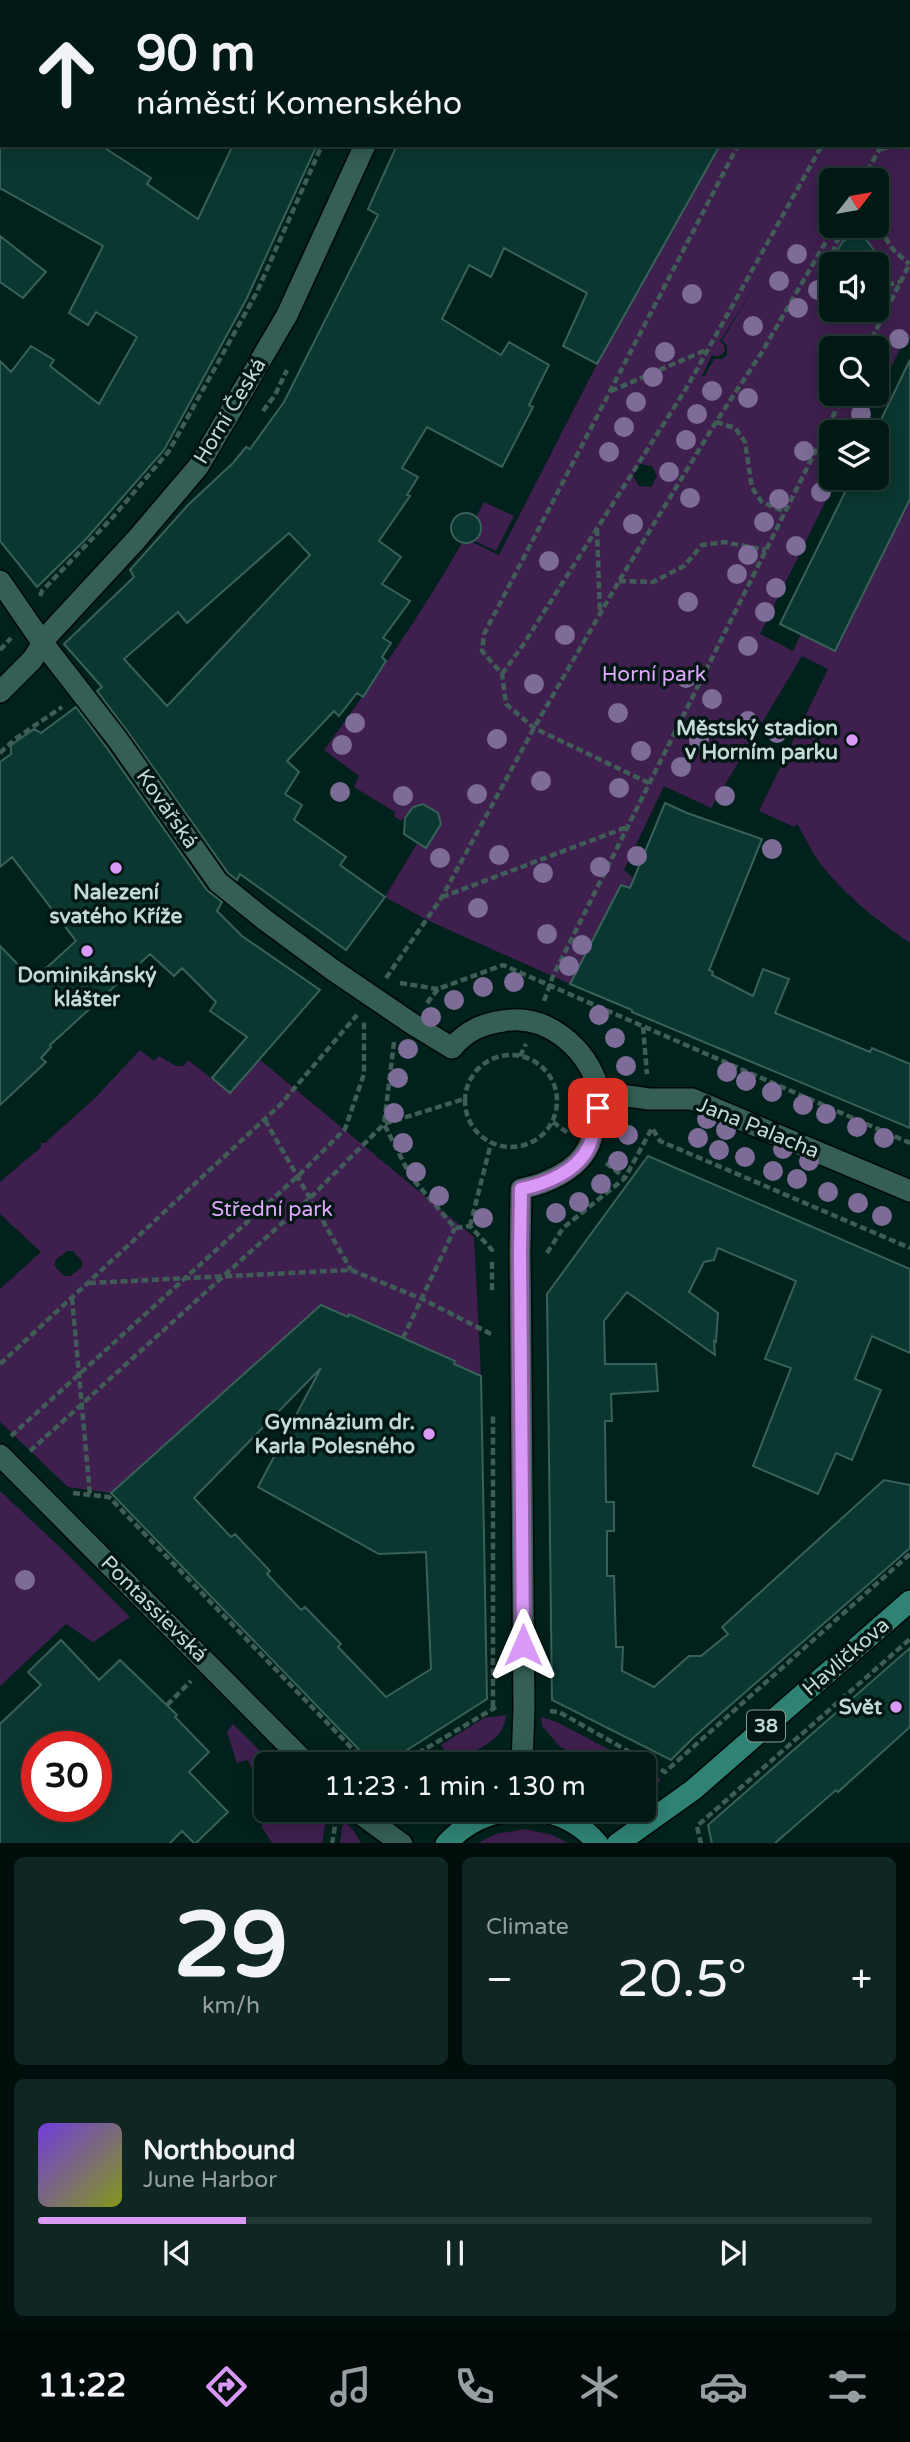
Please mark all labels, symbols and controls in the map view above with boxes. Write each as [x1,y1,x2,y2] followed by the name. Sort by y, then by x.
[136,25,255,84] text: 90 m
[21,28,112,119] icon: ahead
[136,85,462,123] text: náměstí Komenského
[819,168,889,238] north arrow
[819,168,889,490] map controls
[819,252,889,322] button: sound
[819,336,889,406] button: search
[189,354,271,468] street label: Horní Česká
[819,420,889,490] button: layers
[602,662,706,687] park label: Horní park
[676,716,838,765] place label: Městský stadion v Horním parku
[844,732,860,748] marker: Městský stadion v Horním parku
[131,765,203,853] street label: Kovářská
[108,860,124,876] marker: Nalezení svatého Kříže
[49,880,183,929] place label: Nalezení svatého Kříže
[79,943,95,959] marker: Dominikánský klášter
[17,963,157,1012] place label: Dominikánský klášter
[568,1078,628,1138] pin
[579,1089,617,1127] icon: arrive
[693,1092,823,1164] street label: Jana Palacha
[211,1197,333,1222] park label: Střední park
[255,1410,415,1459] place label: Gymnázium dr. Karla Polesného
[421,1426,437,1442] marker: Gymnázium dr. Karla Polesného
[96,1551,212,1667] street label: Pontassievská
[486,1608,560,1682] position arrow
[797,1612,895,1702] street label: Havlíčkova
[839,1695,882,1720] place label: Svět
[888,1699,904,1715] marker: Svět
[747,1710,785,1742] road number: 38
[21,1731,112,1822] speed limit sign: 30
[324,1771,586,1802] text: 11:23 · 1 min · 130 m
[174,1891,288,2001] text: 29
[486,1913,569,1941] text: Climate
[617,1948,747,2011] text: 20.5°
[486,1957,513,2003] text: −
[851,1957,872,2003] text: +
[202,1992,260,2020] text: km/h
[143,2135,295,2166] text: Northbound
[143,2166,277,2194] text: June Harbor
[158,2234,196,2272] icon: previous
[436,2234,474,2272] icon: pause
[714,2234,752,2272] icon: next
[202,2362,251,2411] icon: directions
[326,2362,375,2411] icon: music
[450,2362,499,2411] icon: phone
[575,2362,624,2411] icon: climate
[699,2362,748,2411] icon: car
[823,2362,872,2411] icon: filters
[38,2367,126,2405] text: 11:22

